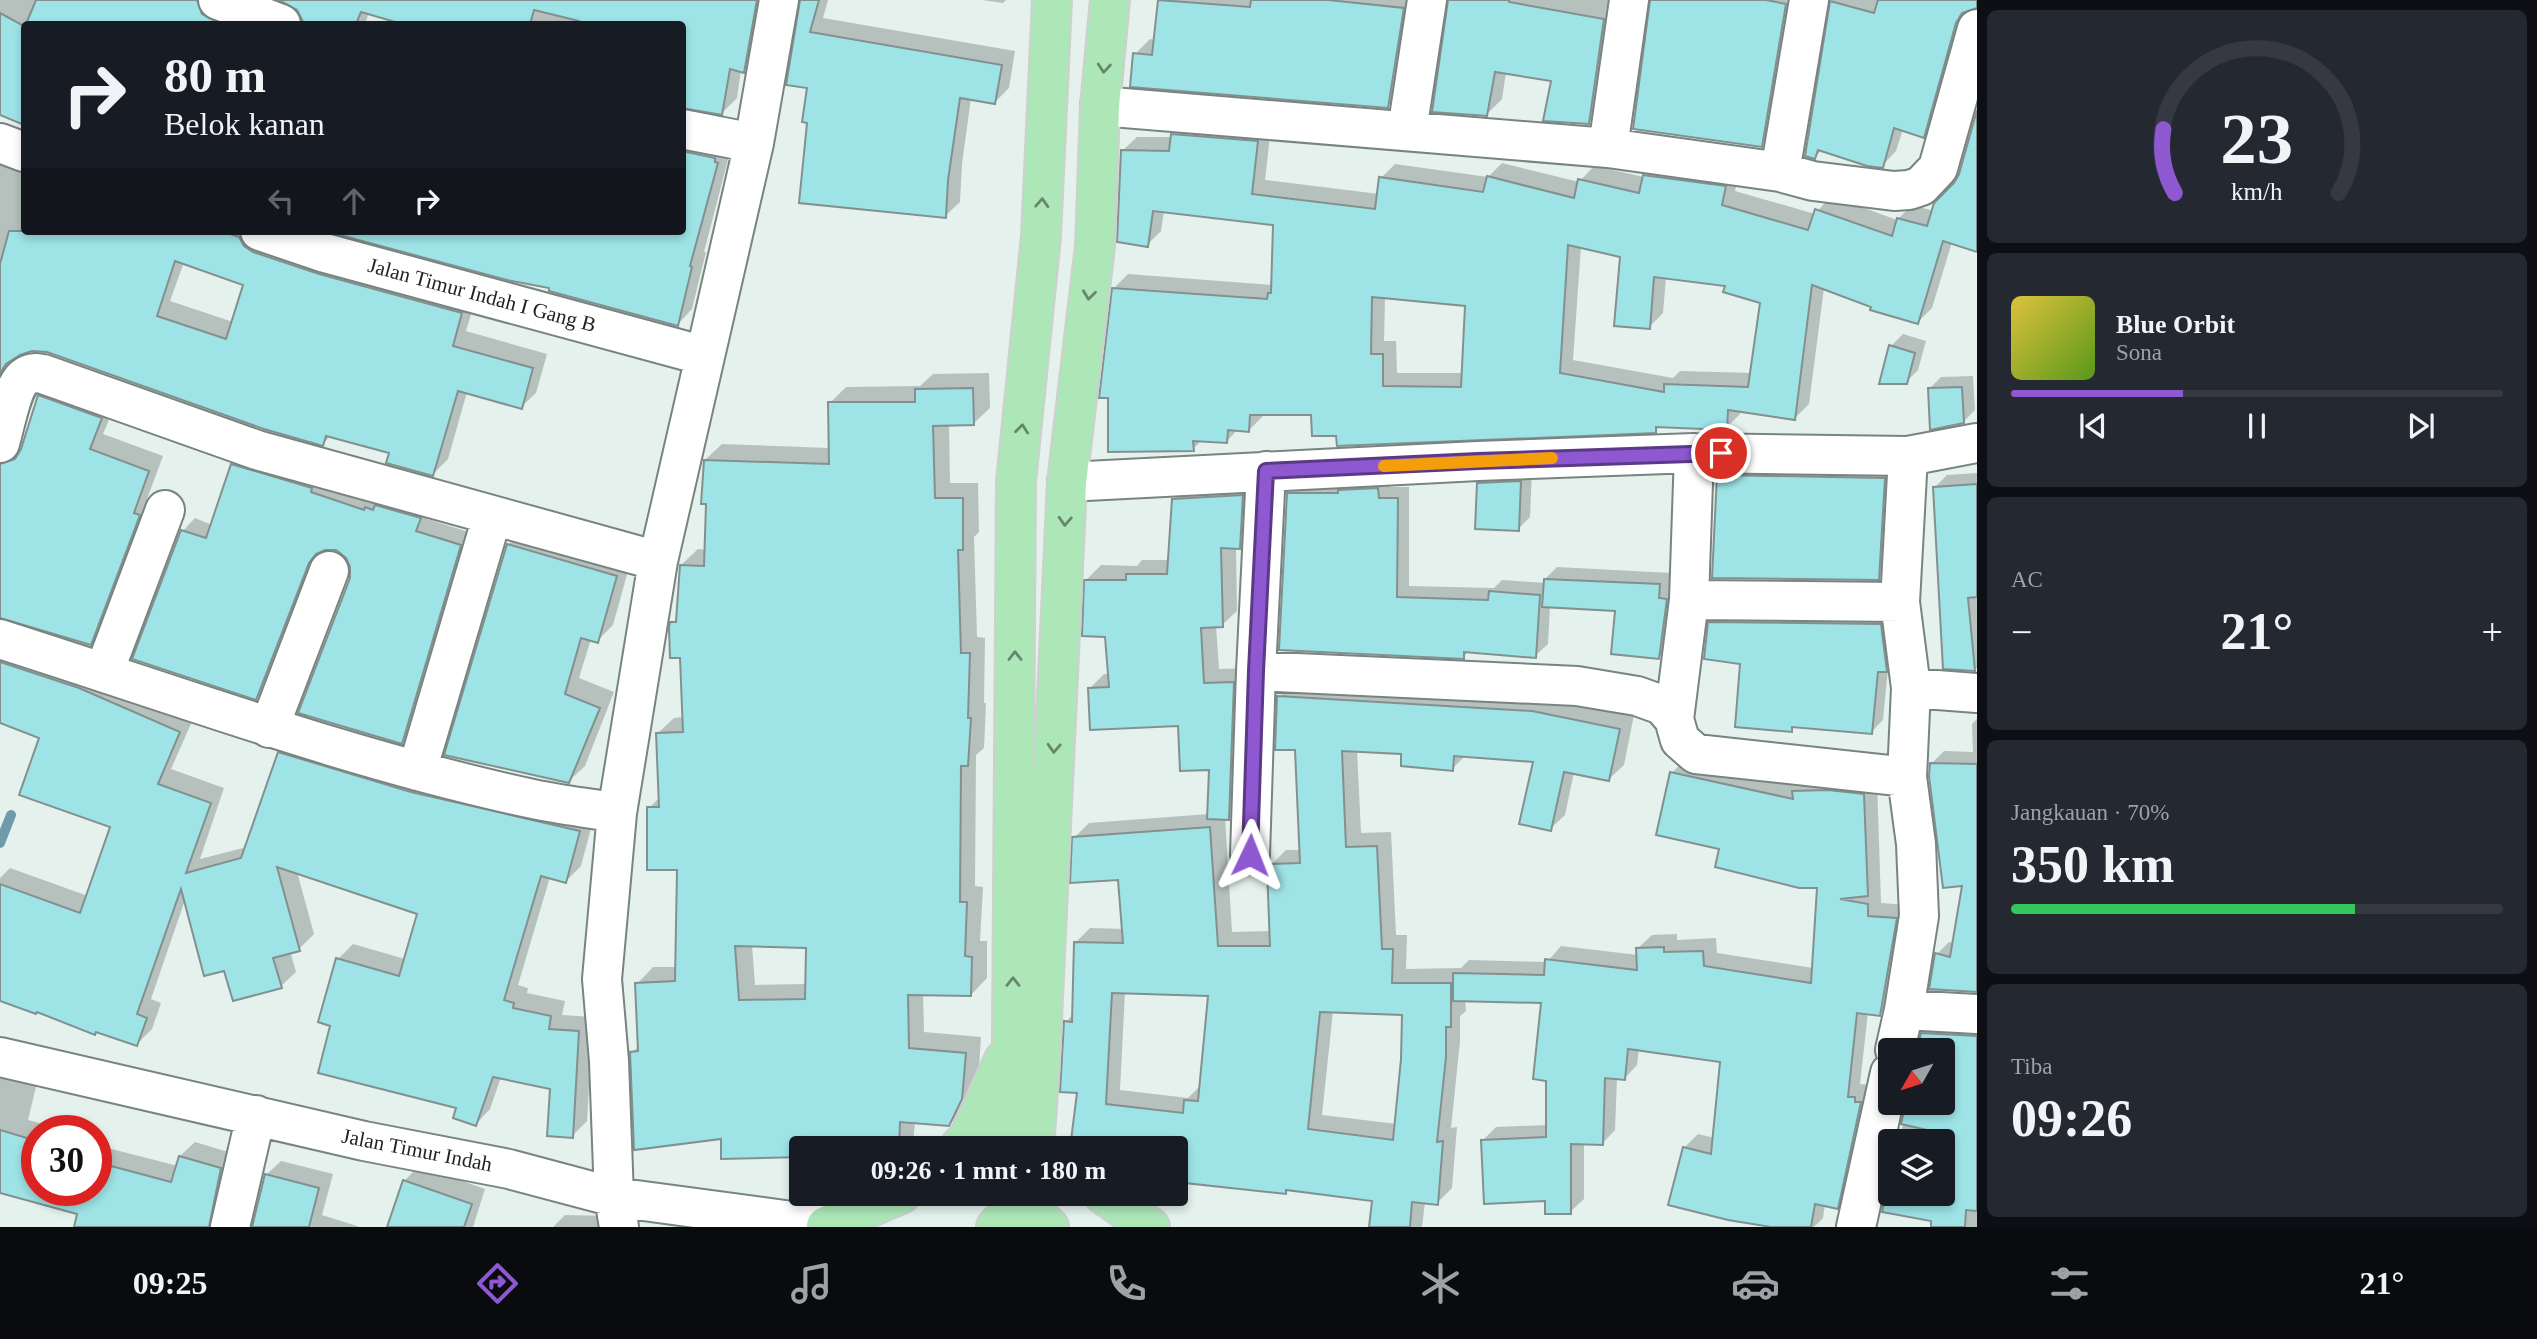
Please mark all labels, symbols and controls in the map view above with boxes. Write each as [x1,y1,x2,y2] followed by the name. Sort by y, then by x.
[164,48,266,103] text: 80 m
[49,49,140,140] icon: right
[1097,63,1112,74] one-way arrow
[2221,98,2293,179] text: 23
[164,106,325,142] text: Belok kanan
[2231,178,2283,205] text: km/h
[262,182,300,220] icon: left
[335,182,373,220] icon: ahead
[408,182,446,220] icon: right
[1035,197,1050,208] one-way arrow
[365,253,599,337] street label: Jalan Timur Indah I Gang B
[1082,289,1097,301] one-way arrow
[2116,310,2235,339] text: Blue Orbit
[2116,340,2162,365] text: Sona
[2074,407,2112,445] icon: previous
[2238,407,2276,445] icon: pause
[2402,407,2440,445] icon: next
[1014,423,1029,435] one-way arrow
[1691,423,1751,483] pin
[1702,434,1740,472] icon: arrive
[1057,516,1072,527] one-way arrow
[2011,567,2043,592] text: AC
[2221,603,2293,660] text: 21°
[2011,611,2032,653] text: −
[2482,611,2503,653] text: +
[1007,651,1023,661] one-way arrow
[1047,743,1062,754] one-way arrow
[2011,800,2169,825] text: Jangkauan · 70%
[1213,818,1287,892] position arrow
[2011,836,2174,893] text: 350 km
[1005,976,1020,987] one-way arrow
[1878,1038,1955,1115] north arrow
[1878,1038,1955,1206] map controls
[2011,1054,2052,1079] text: Tiba
[2011,1090,2132,1147] text: 09:26
[21,1115,112,1206] speed limit sign: 30
[340,1124,495,1176] street label: Jalan Timur Indah
[1878,1129,1955,1206] button: layers
[871,1156,1106,1185] text: 09:26 · 1 mnt · 180 m
[473,1259,522,1308] icon: directions
[787,1259,836,1308] icon: music
[1102,1259,1151,1308] icon: phone
[1416,1259,1465,1308] icon: climate
[1731,1259,1780,1308] icon: car
[2045,1259,2094,1308] icon: filters
[133,1265,207,1301] text: 09:25
[2359,1265,2404,1301] text: 21°

